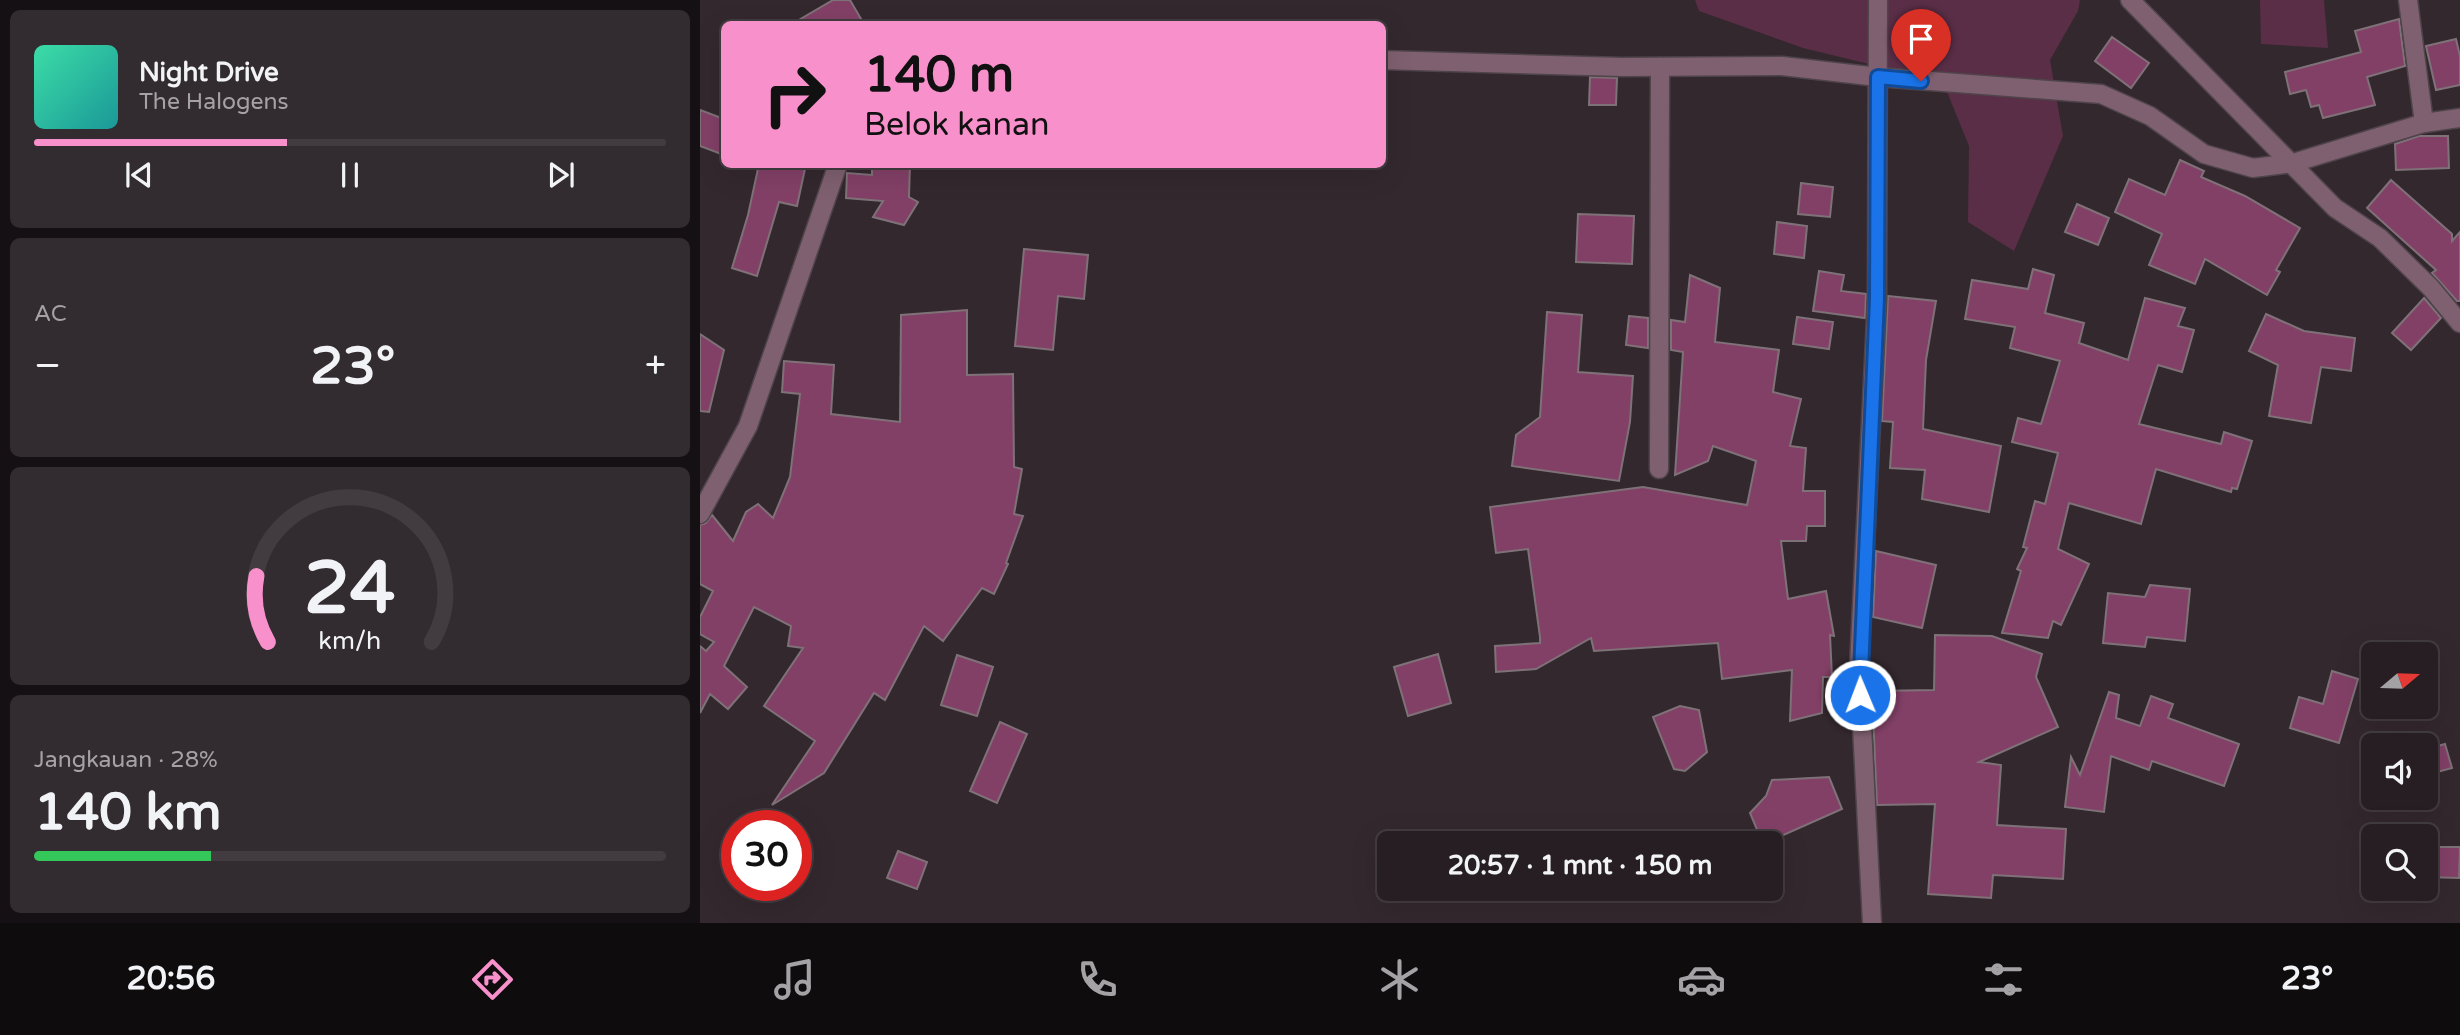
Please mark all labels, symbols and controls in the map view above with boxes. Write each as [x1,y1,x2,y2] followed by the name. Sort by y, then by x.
[1891,9,1951,81] pin
[1902,20,1940,58] icon: arrive
[864,46,1014,105] text: 140 m
[749,49,840,140] icon: right
[139,57,279,88] text: Night Drive
[139,88,288,116] text: The Halogens
[864,106,1049,144] text: Belok kanan
[120,156,158,194] icon: previous
[331,156,369,194] icon: pause
[542,156,580,194] icon: next
[34,300,67,328] text: AC
[310,335,395,398] text: 23°
[34,343,61,389] text: −
[645,343,666,389] text: +
[304,545,396,633] text: 24
[319,625,381,655] text: km/h
[2361,642,2438,719] north arrow
[2361,642,2438,901] map controls
[1823,658,1897,732] position arrow
[2361,733,2438,810] button: sound
[34,746,218,774] text: Jangkauan · 28%
[34,781,222,844] text: 140 km
[721,810,812,901] speed limit sign: 30
[2361,824,2438,901] button: search
[1448,850,1712,881] text: 20:57 · 1 mnt · 150 m
[468,955,517,1004] icon: directions
[770,955,819,1004] icon: music
[1073,955,1122,1004] icon: phone
[1375,955,1424,1004] icon: climate
[1677,955,1726,1004] icon: car
[1979,955,2028,1004] icon: filters
[127,960,215,998] text: 20:56
[2281,960,2333,998] text: 23°

